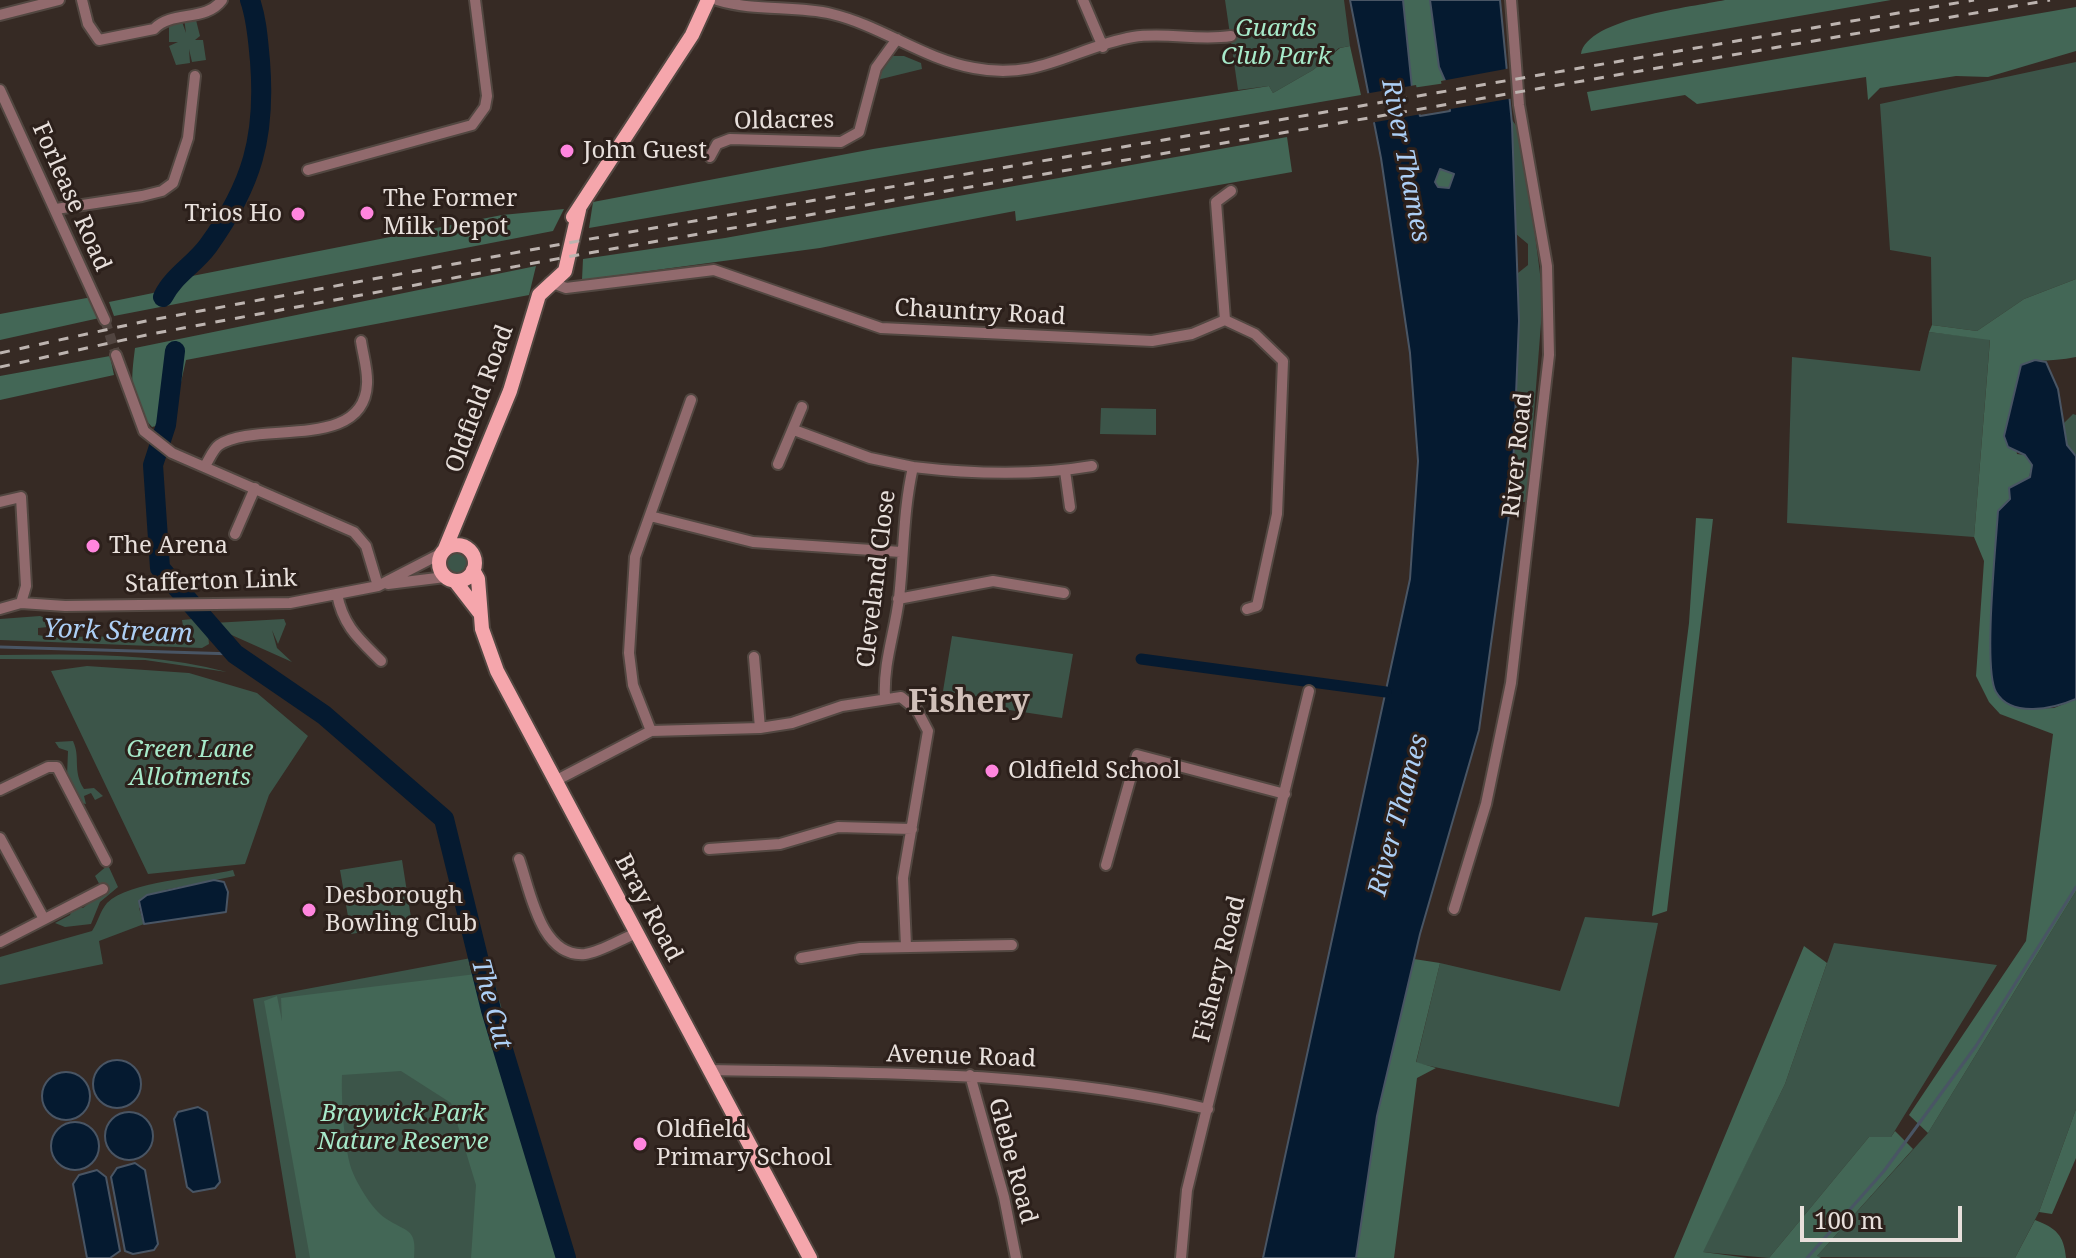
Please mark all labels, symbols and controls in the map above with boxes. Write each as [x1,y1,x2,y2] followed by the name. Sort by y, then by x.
[1221,15,1331,71] park label: Guards Club Park
[1374,77,1436,245] water label: River Thames
[734,106,834,136] street label: Oldacres
[25,118,117,276] street label: Forlease Road
[583,137,707,165] place label: John Guest
[558,142,576,160] marker: John Guest
[383,185,517,241] place label: The Former Milk Depot
[185,200,282,228] place label: Trios Ho
[358,204,376,222] marker: The Former Milk Depot
[289,205,307,223] marker: Trios Ho
[894,294,1066,332] street label: Chauntry Road
[440,321,520,477] street label: Oldfield Road
[1497,391,1539,519] street label: River Road
[852,488,902,670] street label: Cleveland Close
[109,532,228,560] place label: The Arena
[84,537,102,555] marker: The Arena
[124,565,298,599] street label: Stafferton Link
[43,614,193,650] water label: York Stream
[908,684,1030,722] district label: Fishery
[1362,731,1436,899] water label: River Thames
[126,736,254,792] park label: Green Lane Allotments
[1008,757,1180,785] place label: Oldfield School
[983,762,1001,780] marker: Oldfield School
[608,850,688,966] street label: Bray Road
[325,882,477,938] place label: Desborough Bowling Club
[1188,893,1252,1045] street label: Fishery Road
[300,901,318,919] marker: Desborough Bowling Club
[464,955,518,1053] water label: The Cut
[886,1040,1036,1074] street label: Avenue Road
[981,1095,1043,1227] street label: Glebe Road
[318,1100,488,1156] park label: Braywick Park Nature Reserve
[656,1116,832,1172] place label: Oldfield Primary School
[631,1135,649,1153] marker: Oldfield Primary School
[1804,1190,1966,1240] scale bar
[1814,1203,1883,1236] text: 100 m

